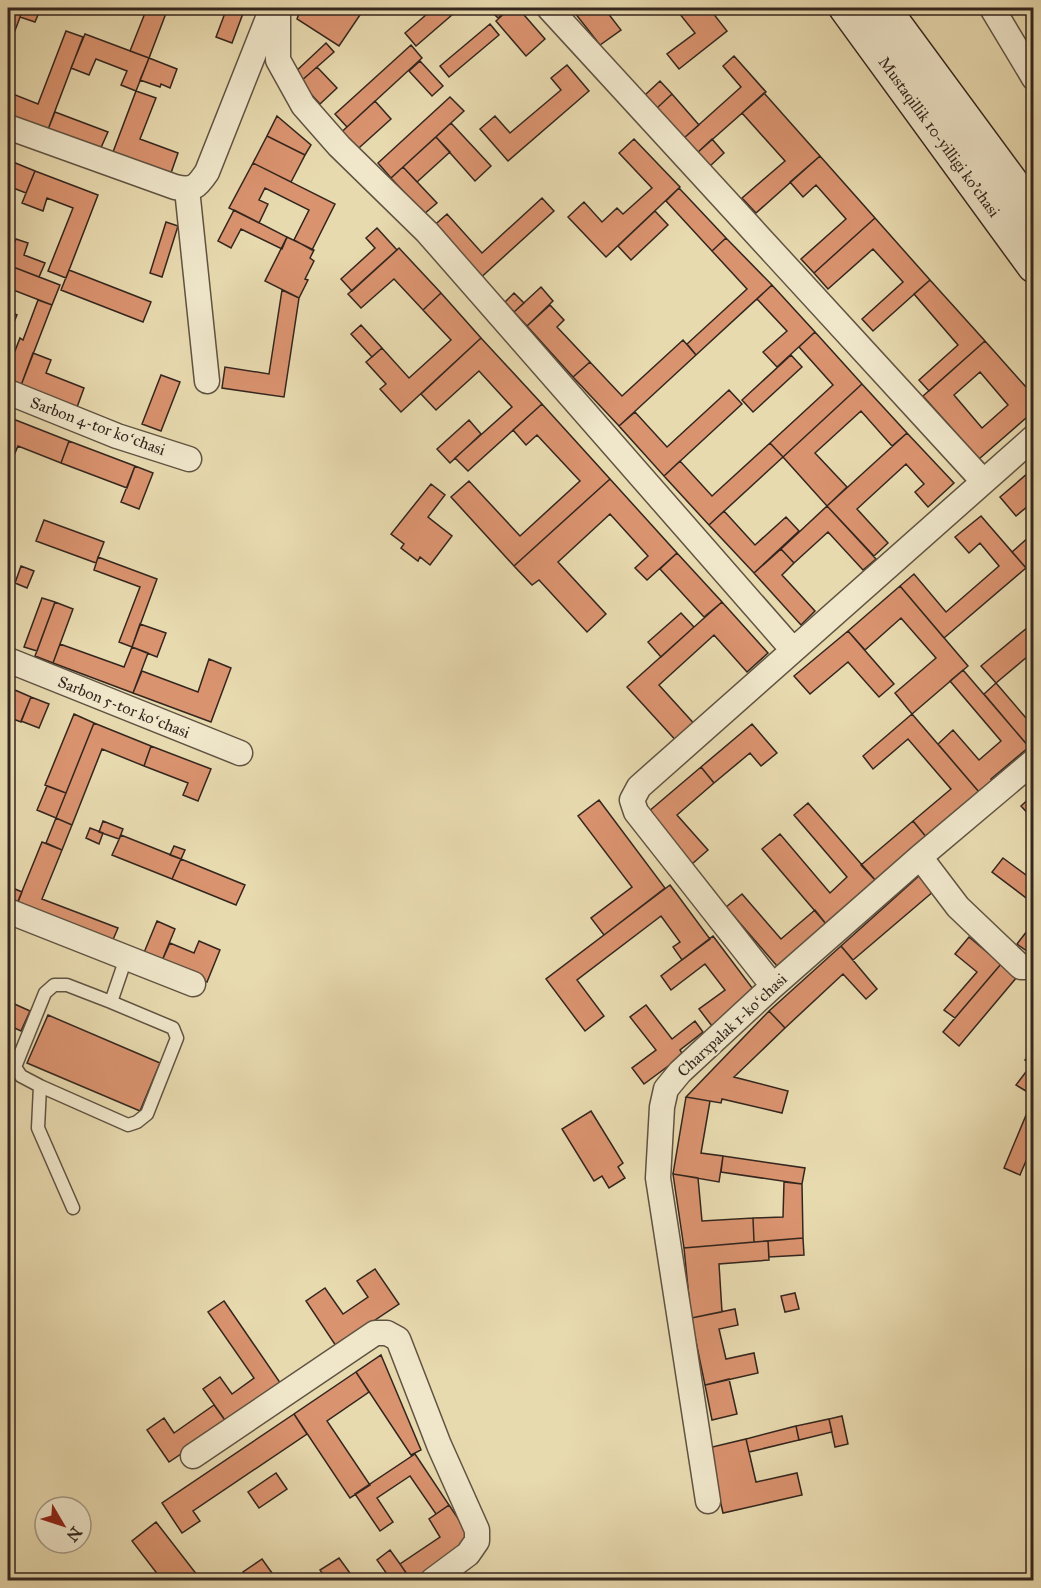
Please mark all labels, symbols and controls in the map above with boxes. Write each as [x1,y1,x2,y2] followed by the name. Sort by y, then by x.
[875,53,1005,221] street label: Mustaqillik 10-yilligi ko'chasi
[28,393,169,459] street label: Sarbon 4-tor koʻchasi
[55,672,193,742] street label: Sarbon 5-tor koʻchasi
[673,969,791,1081] street label: Charxpalak 1-koʻchasi
[33,1495,93,1555] north arrow
[62,1523,86,1546] text: N

